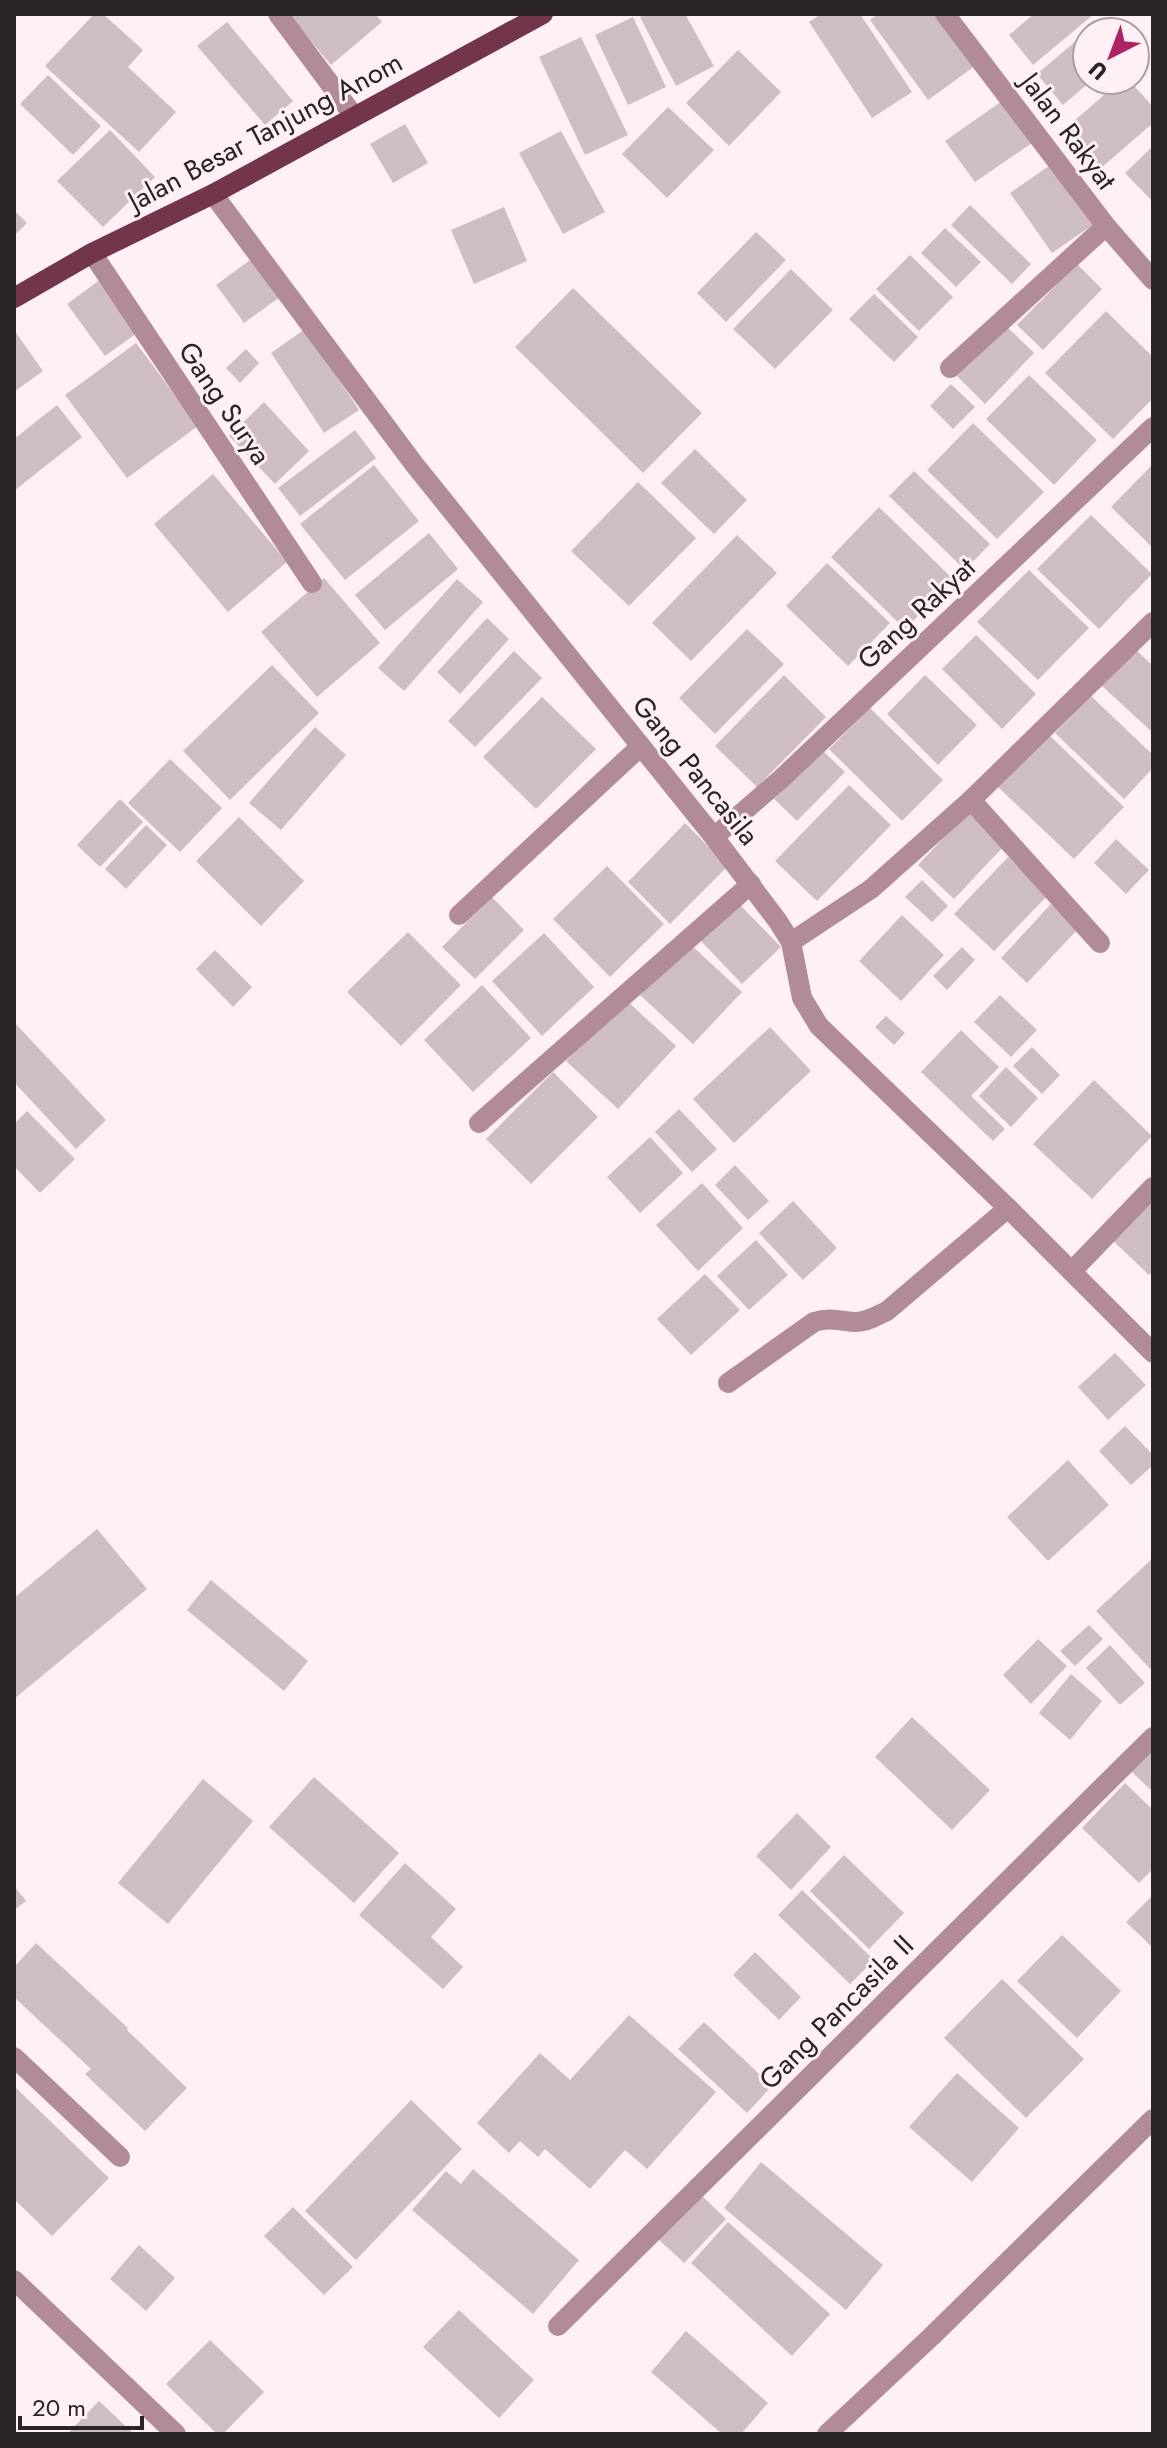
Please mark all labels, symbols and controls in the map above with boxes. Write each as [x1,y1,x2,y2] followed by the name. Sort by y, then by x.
[1071,16,1151,96] north arrow
[117,42,410,223] street label: Jalan Besar Tanjung Anom
[1081,54,1114,88] text: U
[1008,61,1127,199] street label: Jalan Rakyat
[168,334,281,473] street label: Gang Surya
[848,548,985,679] street label: Gang Rakyat
[622,687,769,854] street label: Gang Pancasila
[750,1926,923,2099] street label: Gang Pancasila II
[20,2380,142,2430] scale bar
[32,2390,86,2425] text: 20 m

